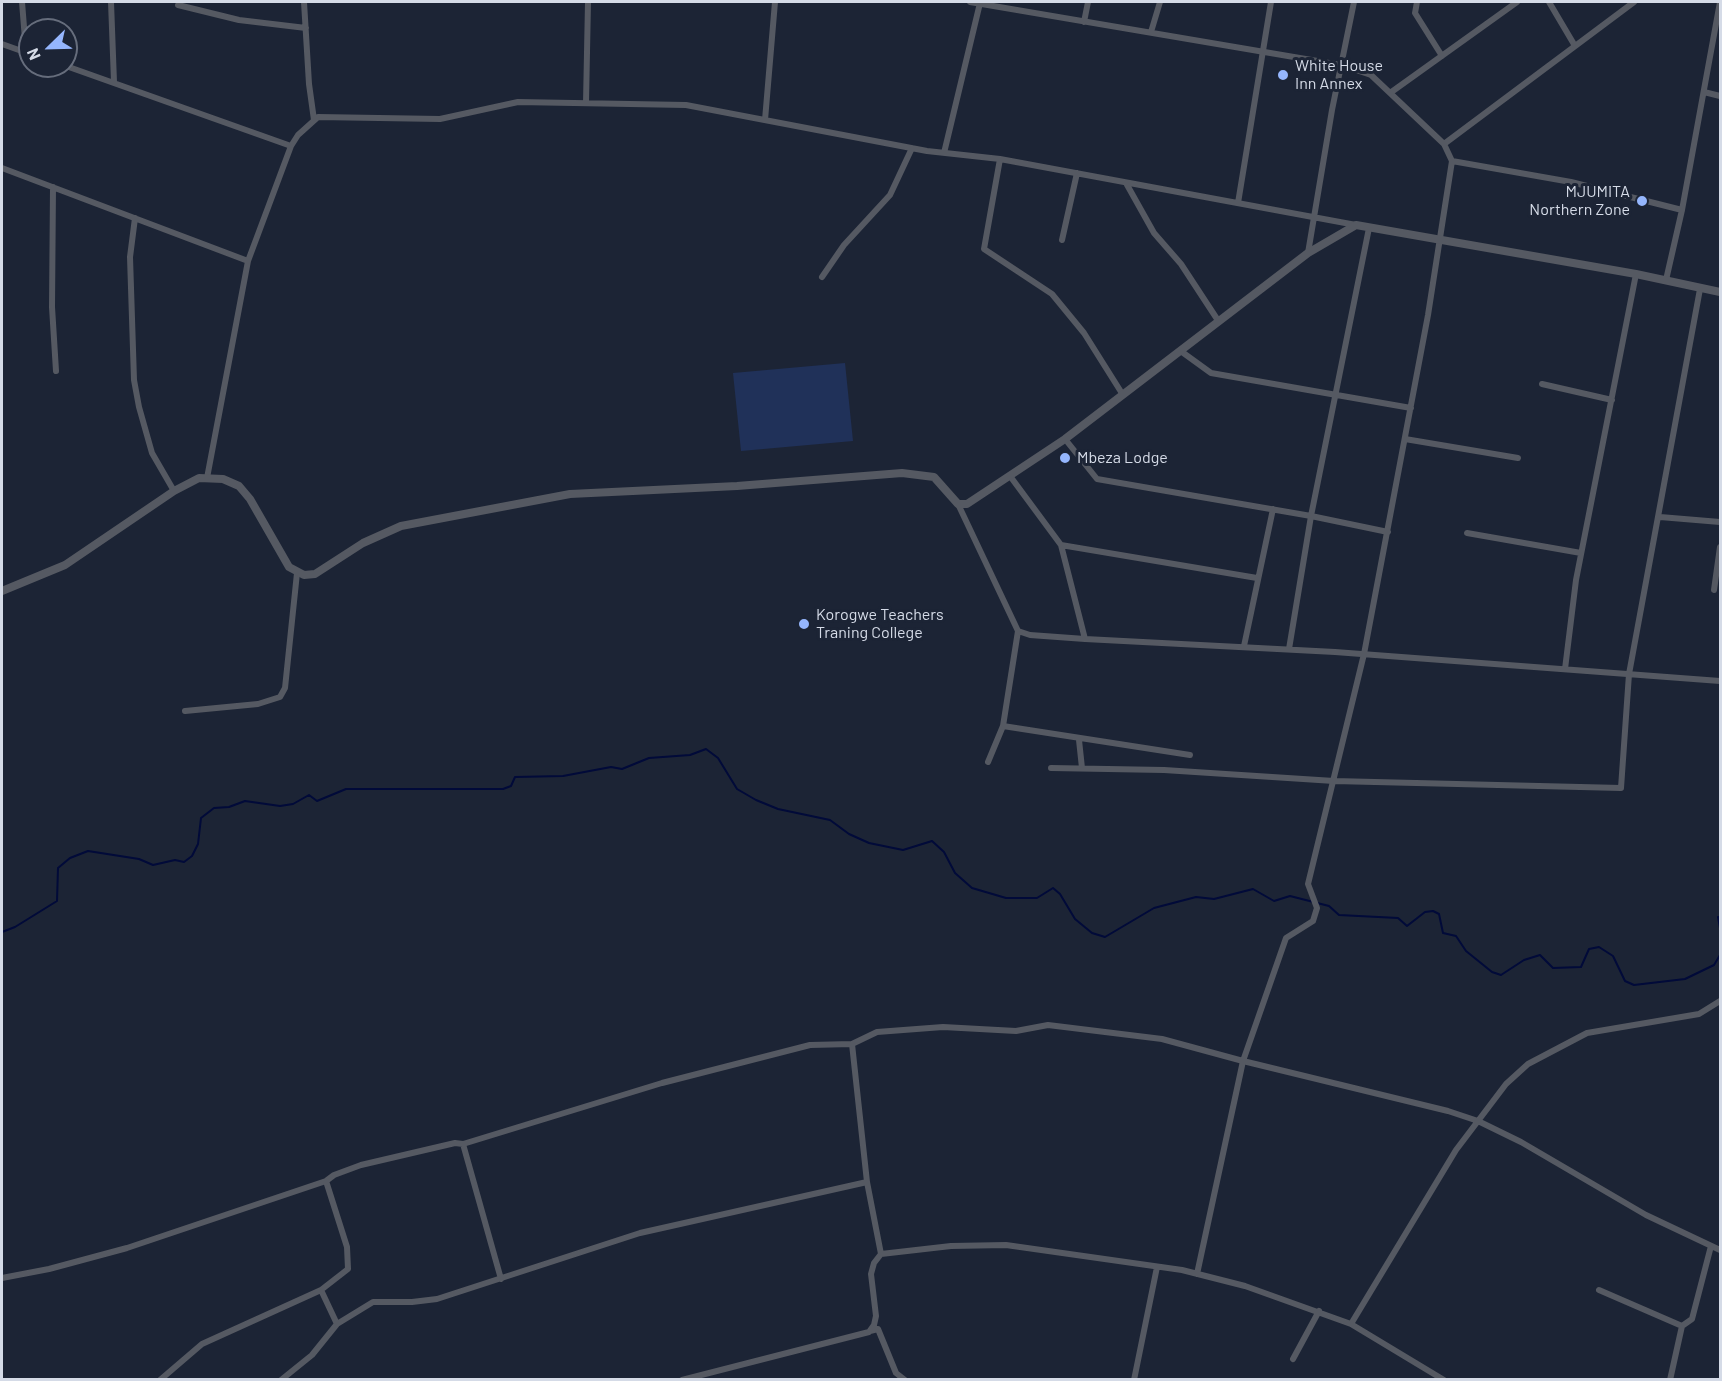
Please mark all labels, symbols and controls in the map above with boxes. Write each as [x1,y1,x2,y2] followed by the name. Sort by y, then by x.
[18,18,78,78] north arrow
[22,46,44,63] text: N
[1295,56,1383,94] place label: White House Inn Annex
[1276,68,1290,82] marker: White House Inn Annex
[1529,182,1630,220] place label: MJUMITA Northern Zone
[1635,194,1649,208] marker: MJUMITA Northern Zone
[1077,448,1168,468] place label: Mbeza Lodge
[1058,451,1072,465] marker: Mbeza Lodge
[816,605,944,643] place label: Korogwe Teachers Traning College
[797,617,811,631] marker: Korogwe Teachers Traning College

